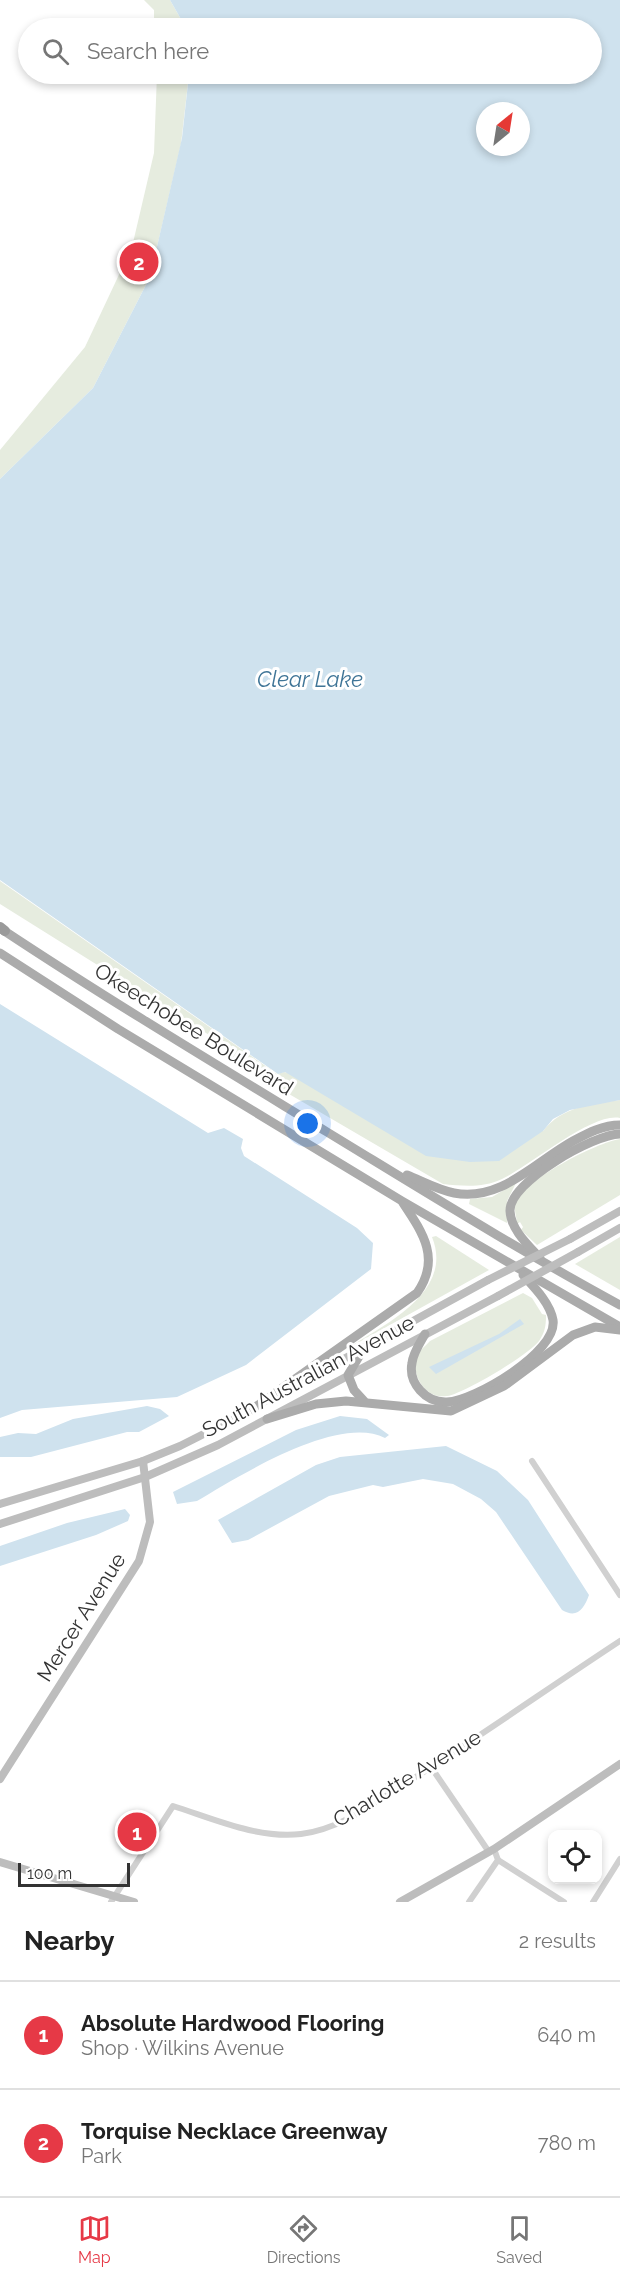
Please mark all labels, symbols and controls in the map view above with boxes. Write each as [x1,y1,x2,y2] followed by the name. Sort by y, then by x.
[18,18,602,84] search box
[39,35,72,68] icon: search
[87,38,209,64] text: Search here
[476,102,530,156] north arrow
[120,240,158,284] pin: 2
[257,666,363,692] water label: Clear Lake
[90,958,298,1100] street label: Okeechobee Boulevard
[293,1109,322,1138] your location
[198,1309,418,1443] street label: South Australian Avenue
[32,1548,130,1686] street label: Mercer Avenue
[329,1724,485,1832] street label: Charlotte Avenue
[118,1810,156,1854] pin: 1
[548,1830,602,1884] map controls
[548,1830,602,1884] button: locate
[18,1860,130,1888] scale bar
[27,1864,72,1883] text: 100 m
[24,1926,114,1956] text: Nearby
[519,1929,596,1953] text: 2 results
[81,2010,384,2036] text: Absolute Hardwood Flooring
[39,2023,48,2047] text: 1
[537,2023,596,2047] text: 640 m
[81,2036,284,2060] text: Shop · Wilkins Avenue
[81,2118,388,2144] text: Torquise Necklace Greenway
[38,2131,49,2155] text: 2
[538,2131,596,2155] text: 780 m
[81,2144,122,2168] text: Park
[78,2212,111,2267] tab: Map
[267,2212,341,2267] tab: Directions
[496,2212,542,2267] tab: Saved

